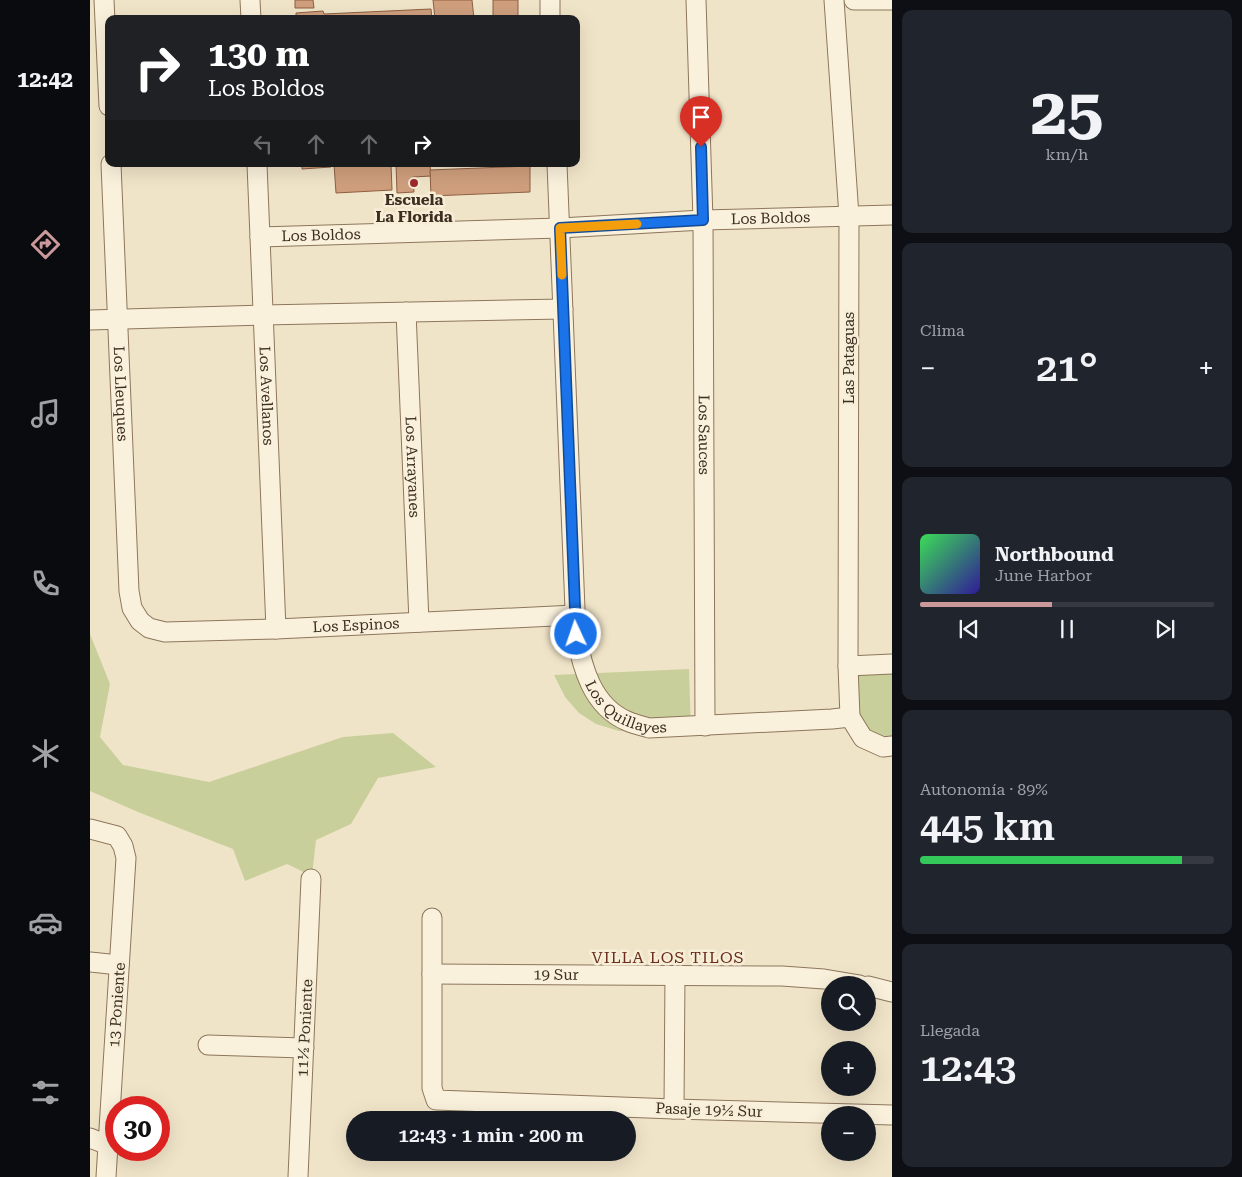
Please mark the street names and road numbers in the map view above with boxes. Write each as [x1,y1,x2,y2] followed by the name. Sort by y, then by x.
[731,208,811,228] street label: Los Boldos
[281,225,361,245] street label: Los Boldos
[840,312,858,404] street label: Las Pataguas
[110,346,132,442] street label: Los Lleuques
[255,346,277,446] street label: Los Avellanos
[695,395,713,475] street label: Los Sauces
[401,416,424,518] street label: Los Arrayanes
[312,614,400,636] street label: Los Espinos
[581,677,667,737] street label: Los Quillayes
[105,962,129,1048] street label: 13 Poniente
[533,966,579,984] street label: 19 Sur
[293,979,317,1077] street label: 11½ Poniente
[655,1099,763,1121] street label: Pasaje 19½ Sur

